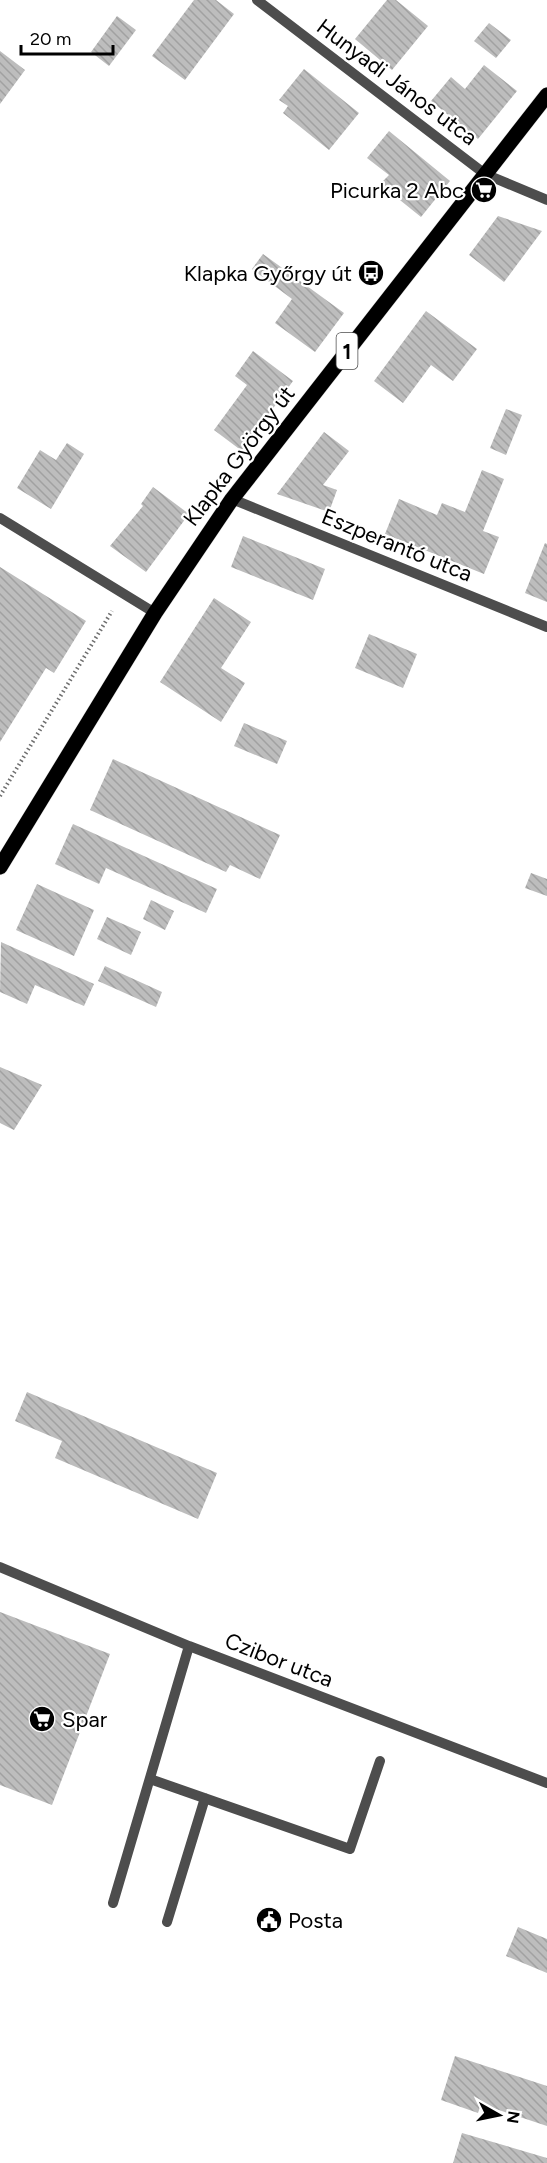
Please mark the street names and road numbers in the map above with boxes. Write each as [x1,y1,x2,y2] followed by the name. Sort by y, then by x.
[311,13,483,151] street label: Hunyadi János utca
[336,333,358,369] road number: 1
[178,381,300,531] street label: Klapka György út
[318,502,476,588] street label: Eszperantó utca
[221,1627,337,1693] street label: Czibor utca

